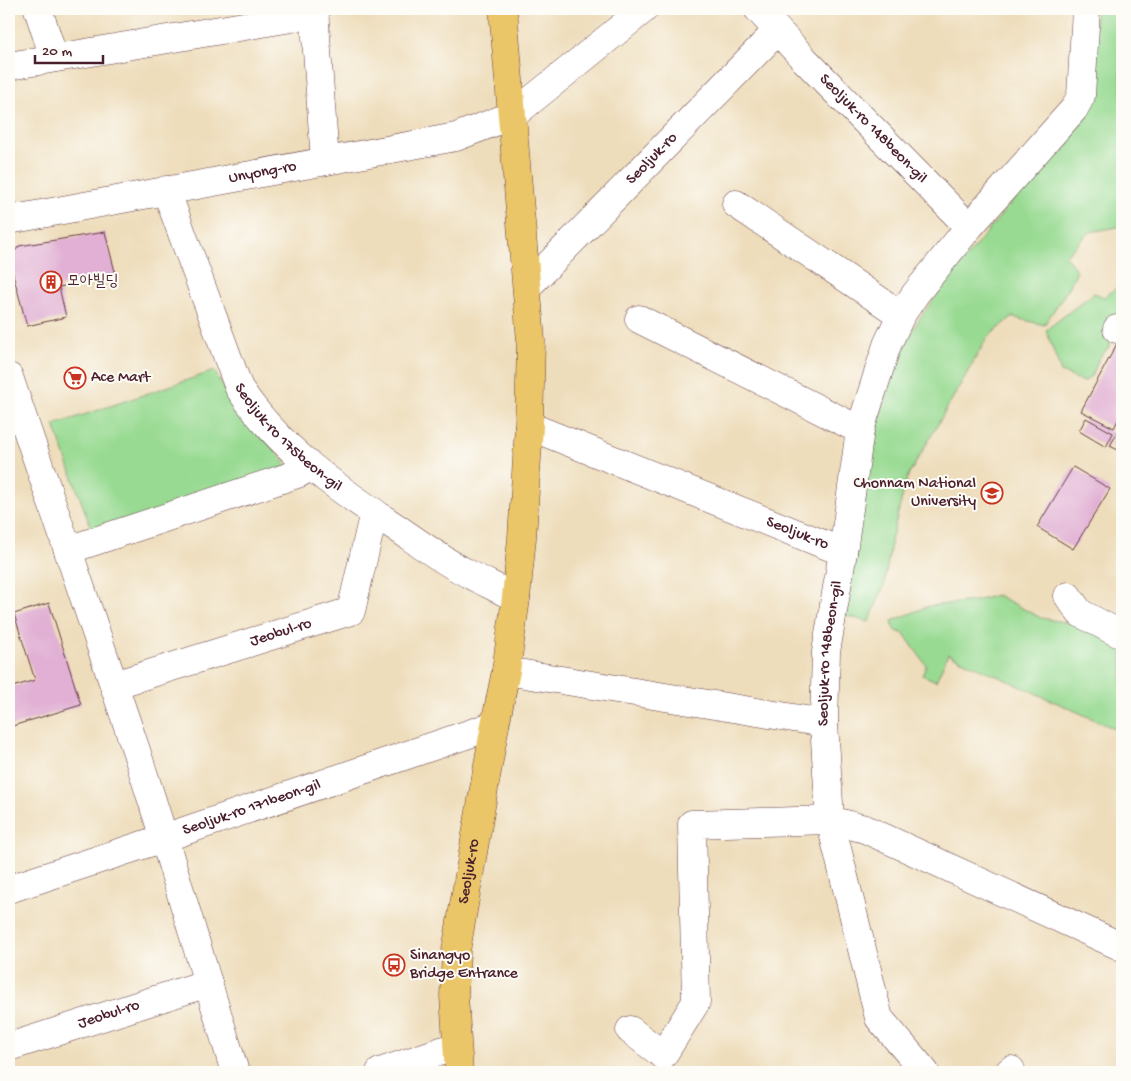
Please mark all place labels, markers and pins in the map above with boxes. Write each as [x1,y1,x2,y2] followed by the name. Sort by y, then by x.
[39,270,63,294] building icon: 모아빌딩
[67,273,119,292] place label: 모아빌딩
[63,366,87,390] supermarket icon: Ace Mart
[91,369,152,388] place label: Ace Mart
[854,475,976,512] place label: Chonnam National University
[980,481,1004,505] school or university icon: Chonnam National University
[409,947,519,984] place label: Sinangyo Bridge Entrance
[382,953,406,977] bus stop icon: Sinangyo Bridge Entrance

